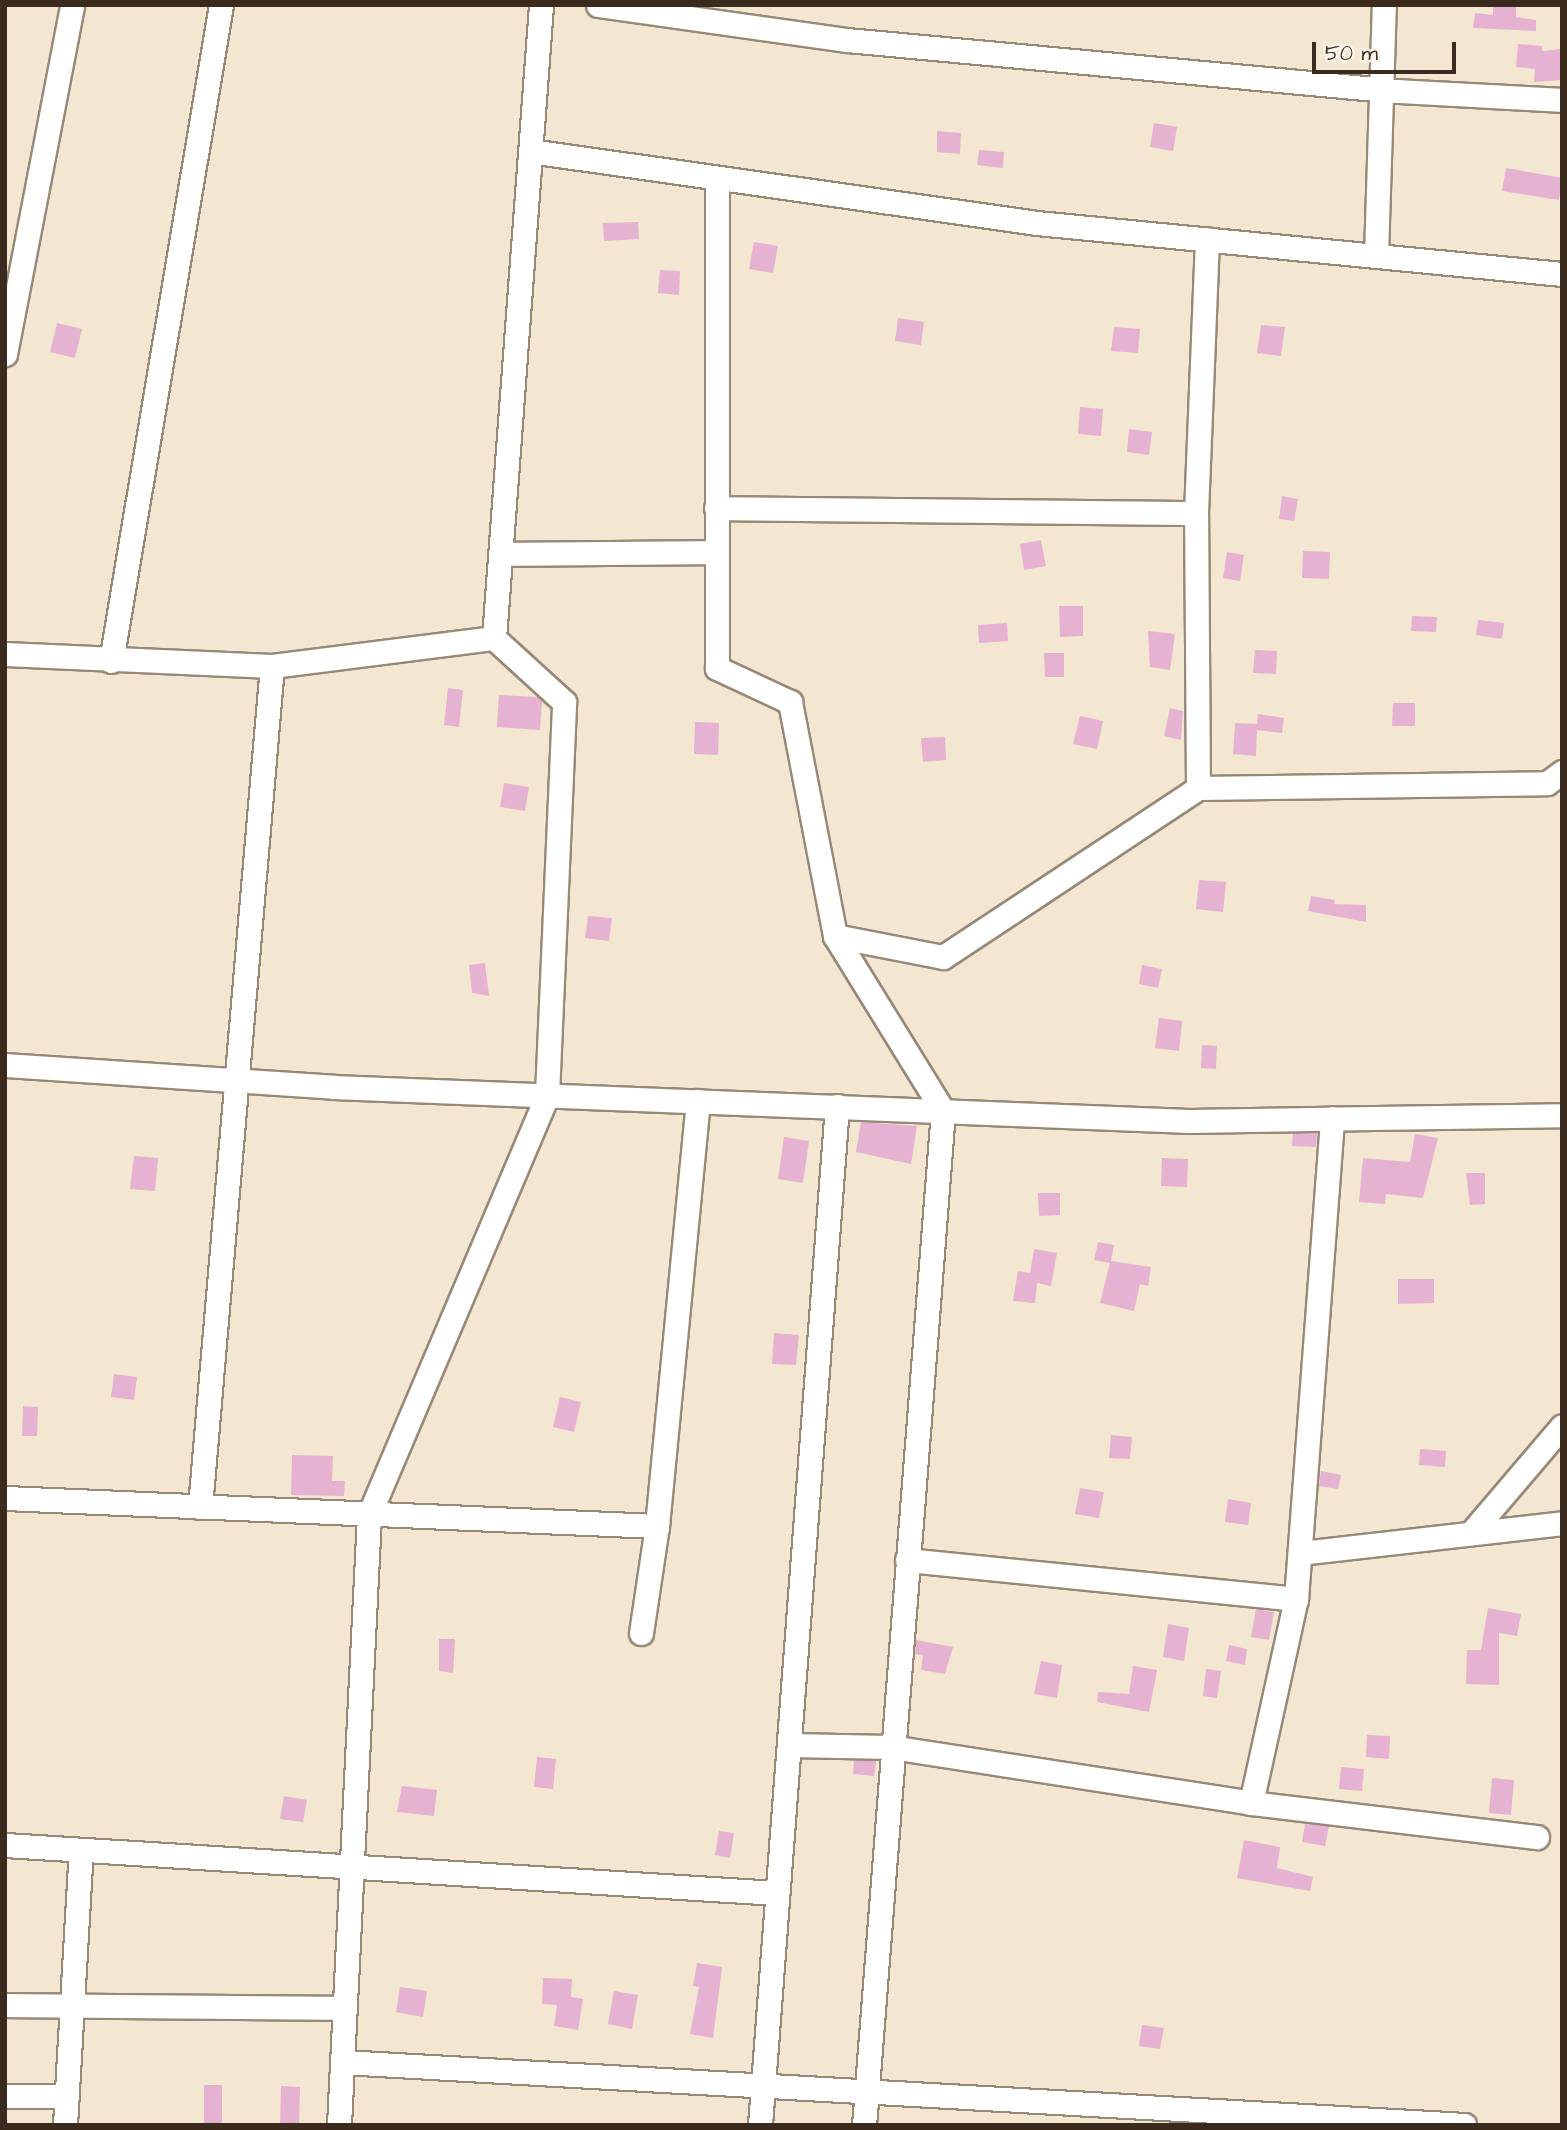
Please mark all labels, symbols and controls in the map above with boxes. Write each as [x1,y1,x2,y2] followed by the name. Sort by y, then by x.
[1315,28,1458,72] scale bar
[1325,39,1378,68] text: 50 m

